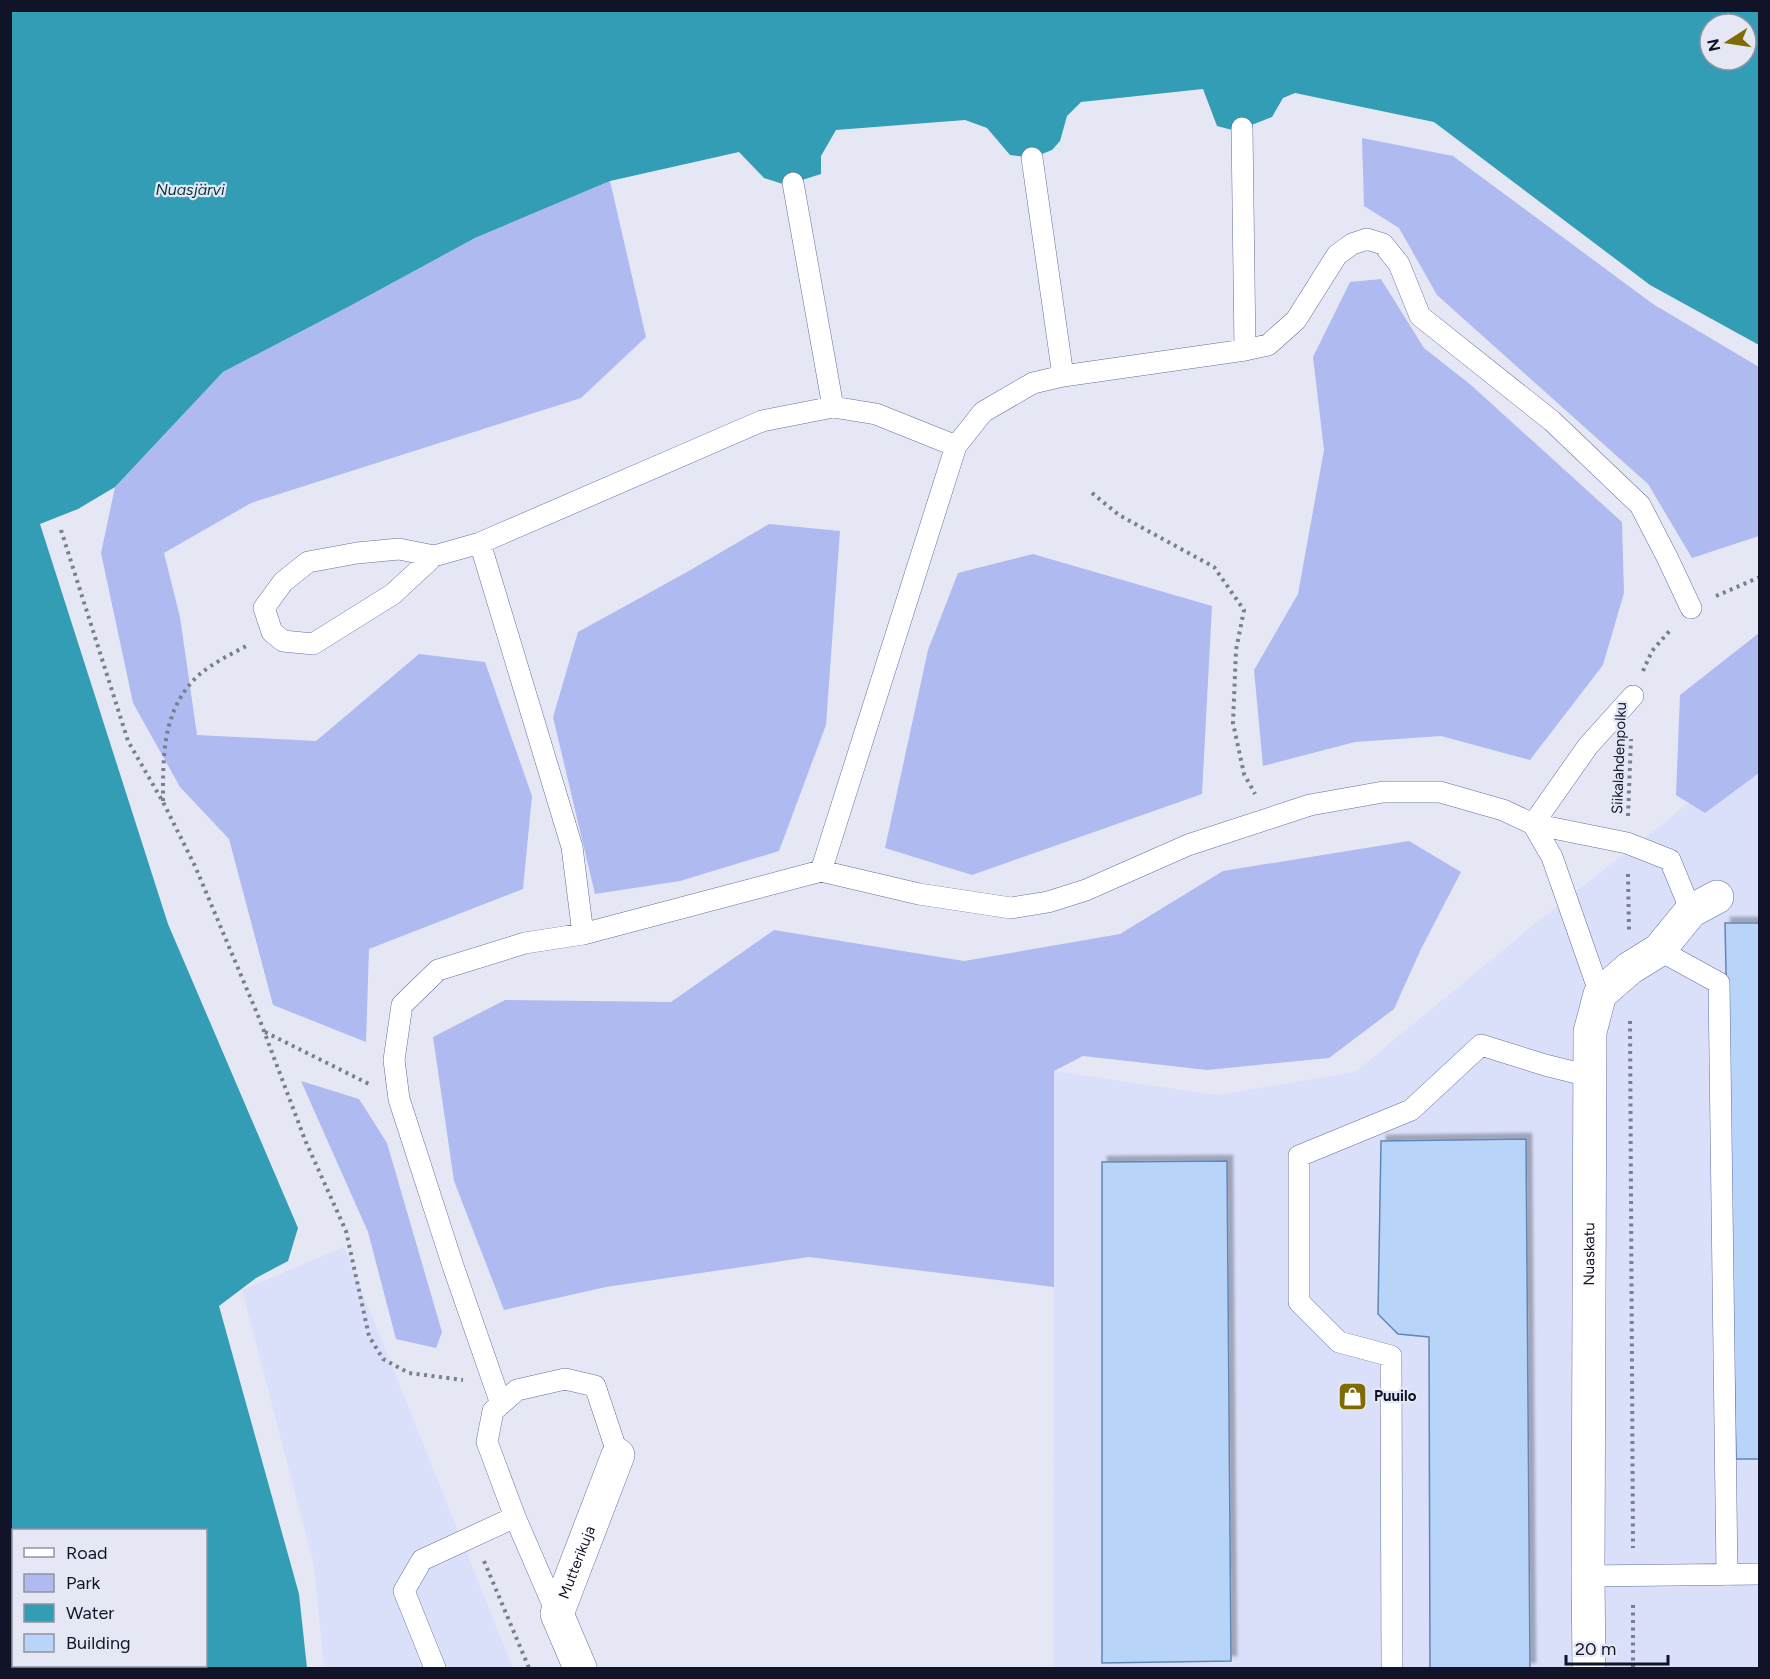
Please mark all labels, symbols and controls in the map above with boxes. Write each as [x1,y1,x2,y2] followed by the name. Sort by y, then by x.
[1698,12,1758,72] north arrow
[1703,37,1724,53] text: N
[155,180,225,199] water label: Nuasjärvi
[1608,702,1630,814] street label: Siikalahdenpolku
[1580,1222,1598,1286] street label: Nuaskatu
[1337,1380,1369,1412] shop icon: Puuilo
[1374,1387,1417,1405] place label: Puuilo
[555,1523,599,1601] street label: Mutterikuja
[12,1529,207,1667] legend
[66,1542,107,1564] text: Road
[66,1572,101,1594] text: Park
[66,1602,114,1624] text: Water
[1566,1628,1668,1666] scale bar
[66,1632,131,1654] text: Building
[1575,1638,1616,1660] text: 20 m

